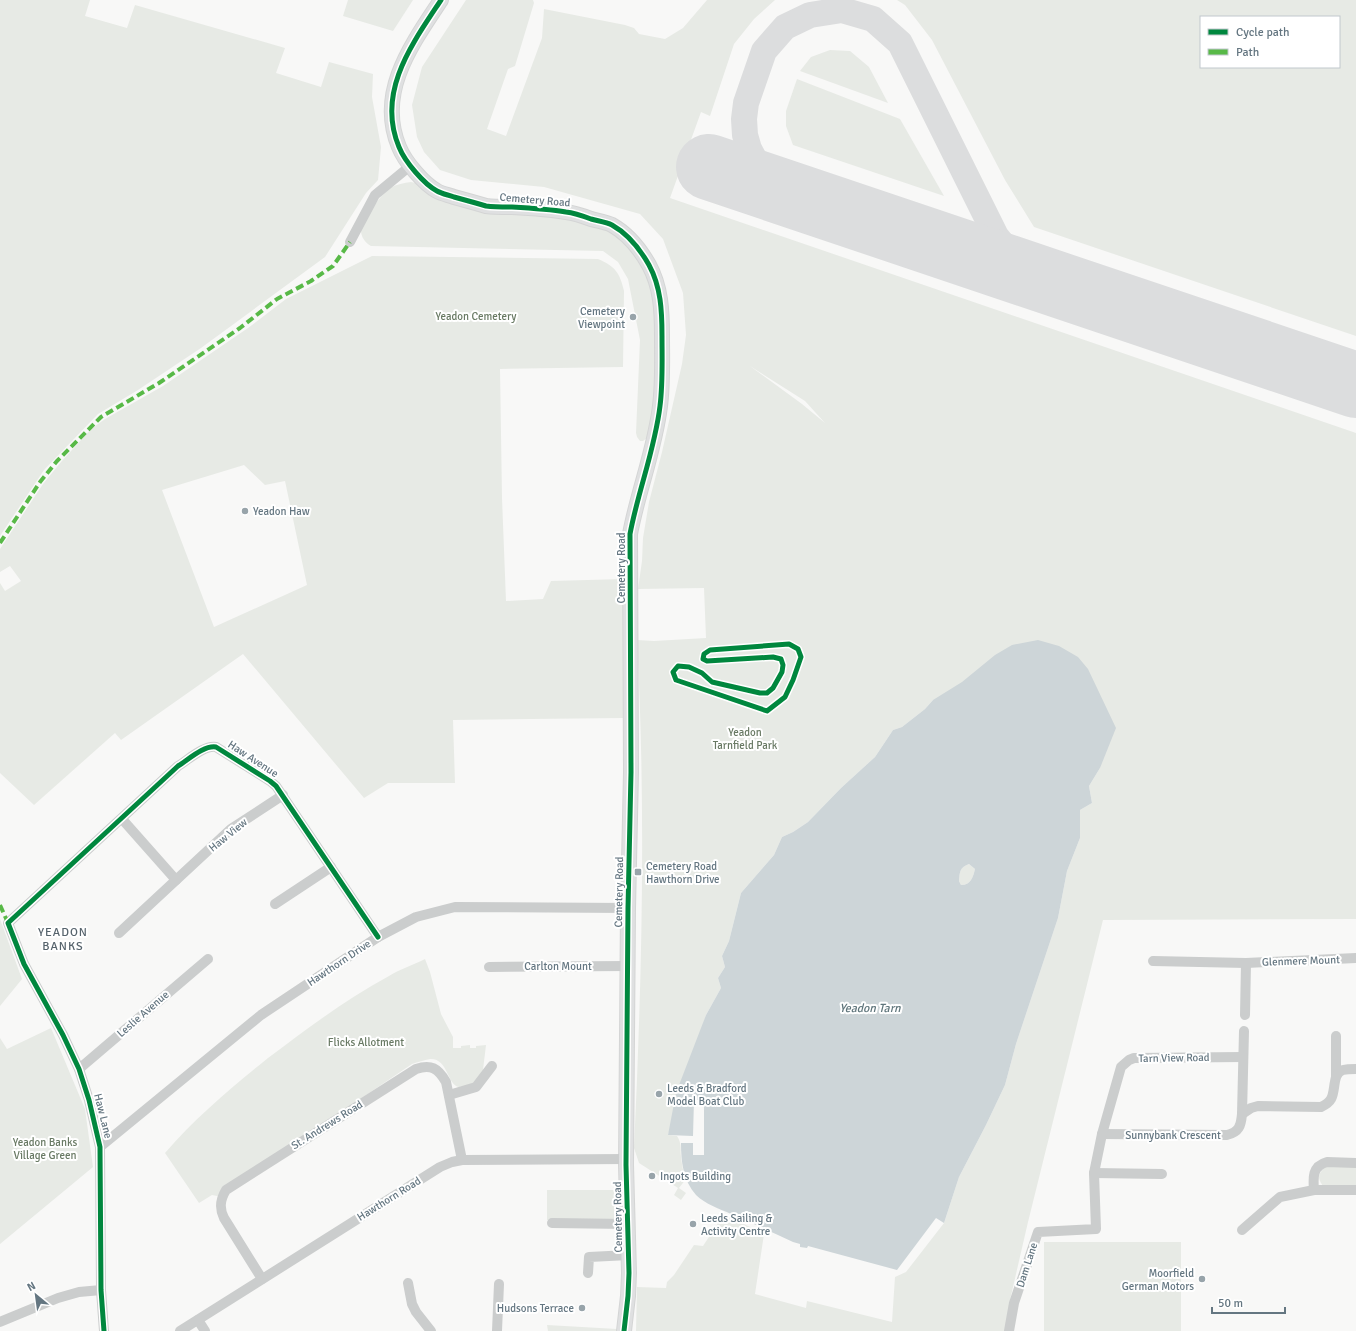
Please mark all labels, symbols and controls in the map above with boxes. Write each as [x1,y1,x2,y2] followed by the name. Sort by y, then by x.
[1200,16,1340,68] legend
[1236,25,1289,40] text: Cycle path
[1236,45,1259,60] text: Path
[499,190,571,210] street label: Cemetery Road
[578,305,626,331] place label: Cemetery Viewpoint
[436,310,517,323] park label: Yeadon Cemetery
[628,312,638,322] marker: Cemetery Viewpoint
[253,505,310,518] place label: Yeadon Haw
[240,506,250,516] marker: Yeadon Haw
[615,532,628,604] street label: Cemetery Road
[713,726,778,752] park label: Yeadon Tarnfield Park
[225,738,281,780] street label: Haw Avenue
[206,815,250,854] street label: Haw View
[612,856,626,928] street label: Cemetery Road
[646,860,720,886] place label: Cemetery Road Hawthorn Drive
[633,867,643,877] marker: Cemetery Road Hawthorn Drive
[38,925,88,954] district label: YEADON BANKS
[305,937,373,989] street label: Hawthorn Drive
[1262,953,1340,969] street label: Glenmere Mount
[524,960,592,973] street label: Carlton Mount
[114,988,172,1040] street label: Leslie Avenue
[839,1001,901,1016] water label: Yeadon Tarn
[328,1036,404,1049] park label: Flicks Allotment
[1138,1051,1210,1065] street label: Tarn View Road
[667,1082,747,1108] place label: Leeds & Bradford Model Boat Club
[654,1089,664,1099] marker: Leeds & Bradford Model Boat Club
[91,1092,115,1140] street label: Haw Lane
[289,1098,365,1152] street label: St. Andrews Road
[1125,1129,1221,1142] street label: Sunnybank Crescent
[13,1136,77,1162] park label: Yeadon Banks Village Green
[660,1170,731,1183] place label: Ingots Building
[647,1171,657,1181] marker: Ingots Building
[355,1174,423,1224] street label: Hawthorn Road
[611,1181,625,1253] street label: Cemetery Road
[701,1212,773,1238] place label: Leeds Sailing & Activity Centre
[688,1219,698,1229] marker: Leeds Sailing & Activity Centre
[1014,1241,1040,1289] street label: Dam Lane
[1122,1267,1194,1293] place label: Moorfield German Motors
[1197,1274,1207,1284] marker: Moorfield German Motors
[16,1275,56,1315] north arrow
[25,1279,38,1294] text: N
[1212,1289,1285,1315] scale bar
[1218,1296,1243,1311] text: 50 m
[497,1302,574,1315] place label: Hudsons Terrace
[577,1303,587,1313] marker: Hudsons Terrace

